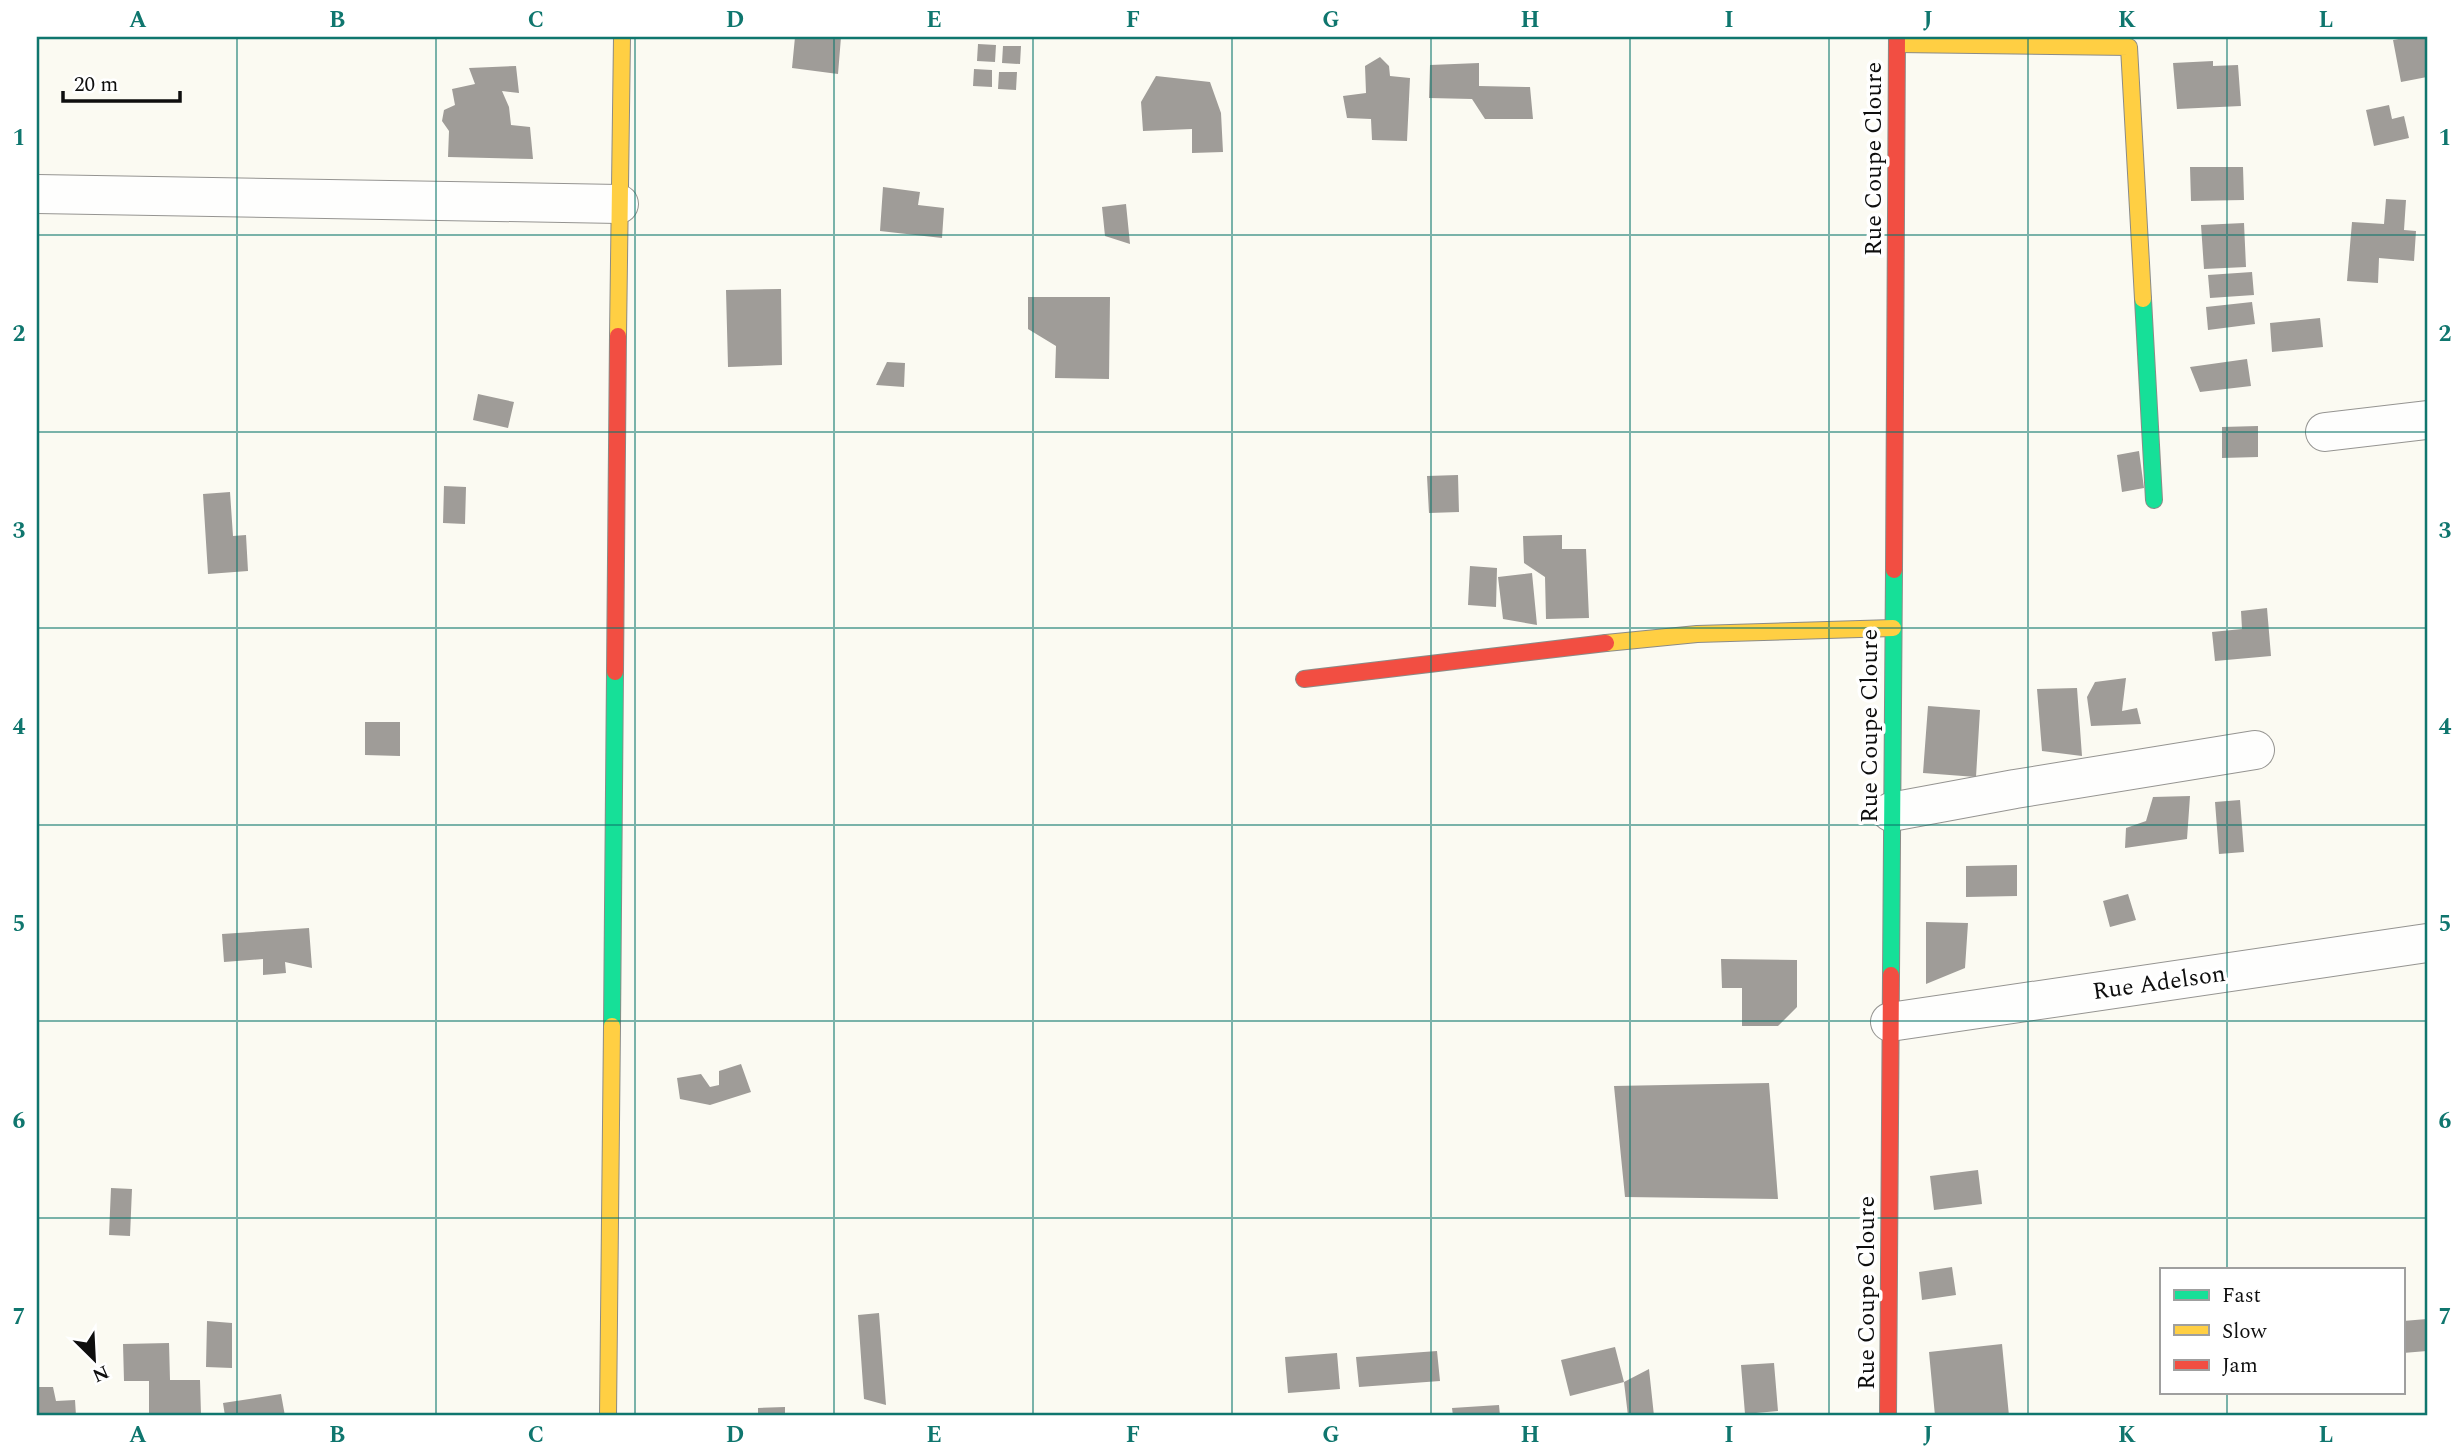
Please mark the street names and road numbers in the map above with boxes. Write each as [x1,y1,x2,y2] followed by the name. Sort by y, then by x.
[1856,62,1892,256] street label: Rue Coupe Cloure
[1852,629,1888,823] street label: Rue Coupe Cloure
[2090,956,2228,1010] street label: Rue Adelson
[1849,1196,1885,1390] street label: Rue Coupe Cloure

